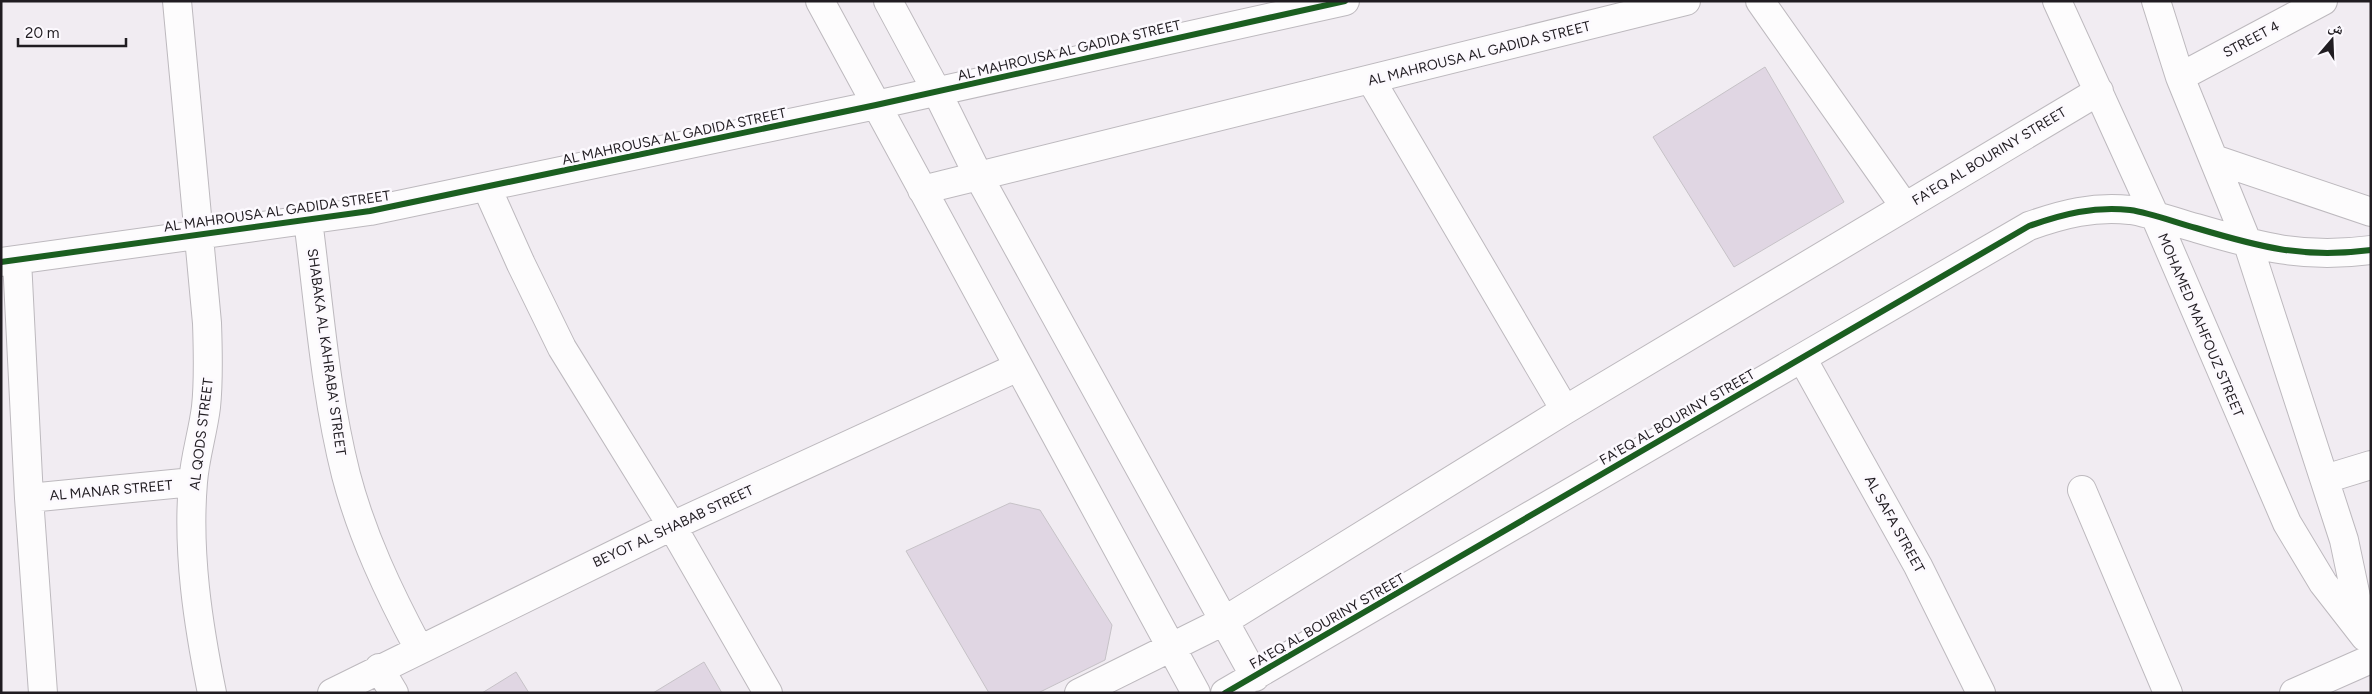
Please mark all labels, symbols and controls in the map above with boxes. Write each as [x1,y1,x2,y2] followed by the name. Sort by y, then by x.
[18,15,125,47] scale bar
[2307,15,2357,65] north arrow
[956,16,1183,84] street label: AL MAHROUSA AL GADIDA STREET
[2220,17,2283,61] street label: STREET 4
[1366,18,1592,89] street label: AL MAHROUSA AL GADIDA STREET
[2326,18,2346,39] text: ش
[25,24,59,42] text: 20 m
[1909,103,2070,209] street label: FA'EQ AL BOURINY STREET
[560,104,788,169] street label: AL MAHROUSA AL GADIDA STREET
[163,187,392,236] street label: AL MAHROUSA AL GADIDA STREET
[2154,231,2247,420] street label: MOHAMED MAHFOUZ STREET
[304,248,349,457] street label: SHABAKA AL KAHRABA' STREET
[1596,366,1758,469] street label: FA'EQ AL BOURINY STREET
[186,377,217,491] street label: AL QODS STREET
[1861,473,1928,576] street label: AL SAFA STREET
[49,477,174,504] street label: AL MANAR STREET
[590,482,757,571] street label: BEYOT AL SHABAB STREET
[1246,570,1408,673] street label: FA'EQ AL BOURINY STREET

